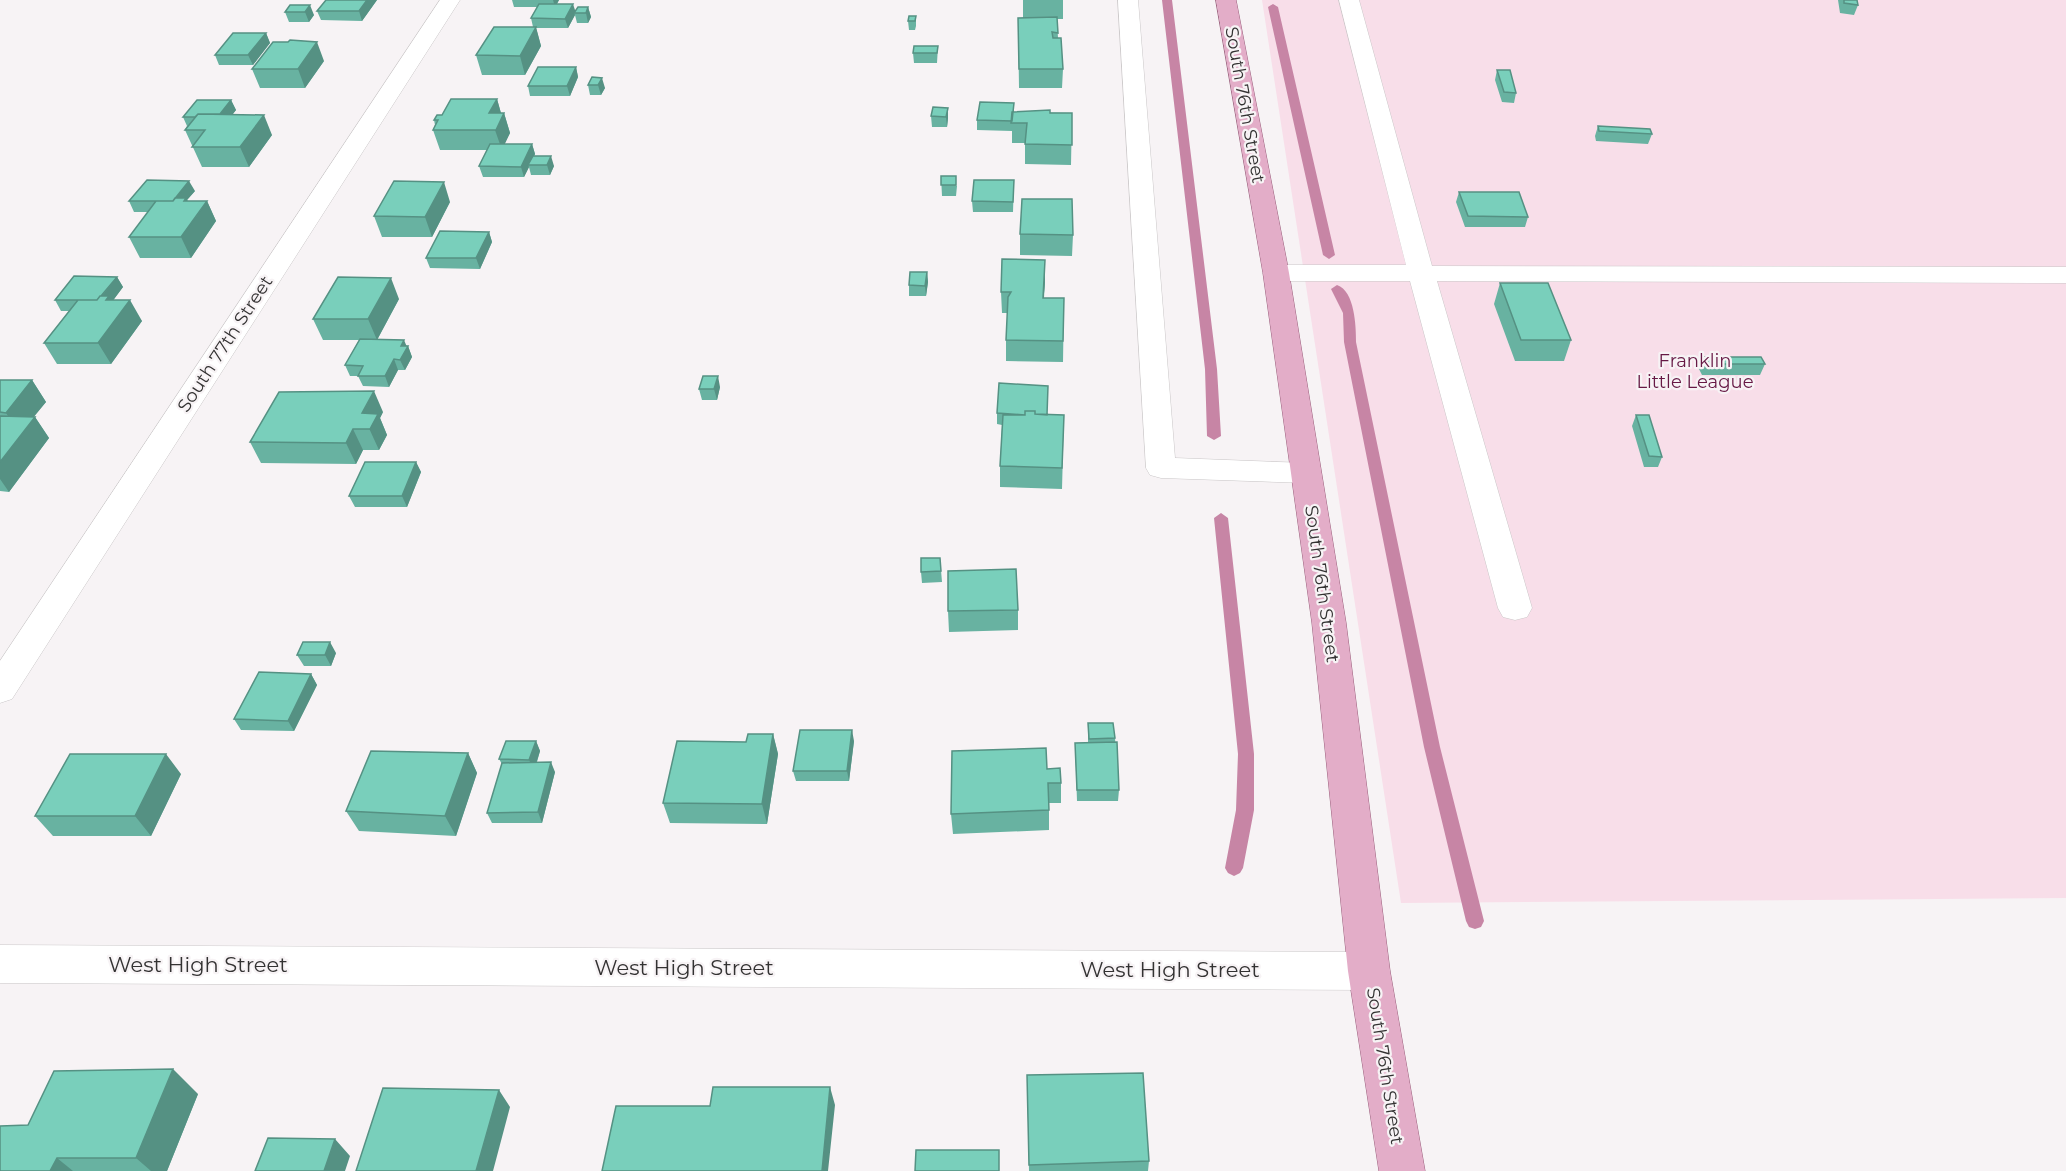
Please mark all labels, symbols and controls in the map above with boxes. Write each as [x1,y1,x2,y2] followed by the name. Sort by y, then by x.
[1220,25,1270,185] street label: South 76th Street
[173,272,277,416] street label: South 77th Street
[1636,350,1754,393] park label: Franklin Little League
[1300,504,1344,664] street label: South 76th Street
[108,952,288,977] street label: West High Street
[594,955,774,980] street label: West High Street
[1080,957,1260,982] street label: West High Street
[1362,986,1408,1146] street label: South 76th Street

